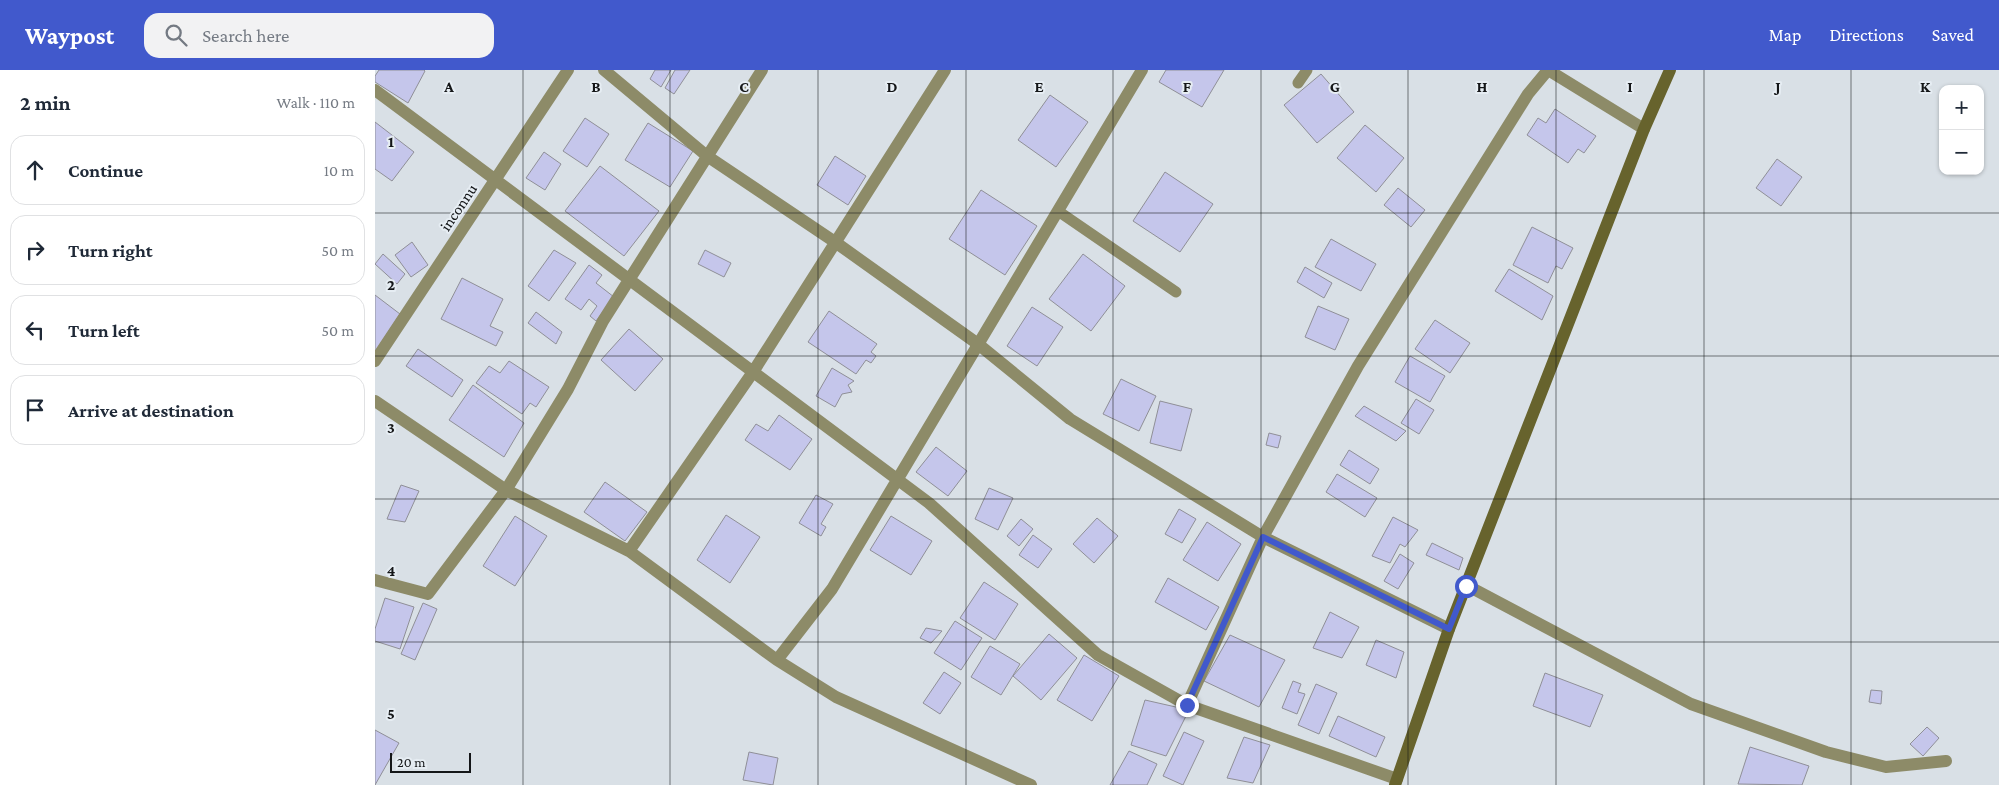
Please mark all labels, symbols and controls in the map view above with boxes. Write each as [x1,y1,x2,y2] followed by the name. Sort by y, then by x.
[144,13,494,58] search box
[162,21,190,49] icon: search
[25,22,114,49] text: Waypost
[202,25,289,46] text: Search here
[1769,25,1801,45] text: Map
[1829,25,1904,45] text: Directions
[1932,25,1974,45] text: Saved
[443,78,454,95] text: A
[591,78,601,95] text: B
[739,78,749,95] text: C
[886,78,898,95] text: D
[1034,78,1044,95] text: E
[1183,78,1192,95] text: F
[1330,78,1340,95] text: G
[1477,78,1488,95] text: H
[1627,78,1633,95] text: I
[1773,78,1781,95] text: J
[1920,78,1931,95] text: K
[1939,85,1984,175] map controls
[1939,85,1984,130] button: +
[20,91,71,115] text: 2 min
[276,94,355,111] text: Walk · 110 m
[1939,130,1984,175] button: −
[388,133,394,150] text: 1
[21,156,49,184] icon: ahead
[68,160,143,181] text: Continue
[324,162,354,179] text: 10 m
[437,180,481,234] street label: inconnu
[21,236,49,264] icon: right
[68,240,153,261] text: Turn right
[322,242,354,259] text: 50 m
[387,276,395,293] text: 2
[21,316,49,344] icon: left
[68,320,140,341] text: Turn left
[322,322,354,339] text: 50 m
[21,396,49,424] icon: arrive
[68,400,234,421] text: Arrive at destination
[387,419,395,436] text: 3
[387,562,396,579] text: 4
[1455,575,1478,598] route start
[1176,694,1199,717] route end
[387,705,395,722] text: 5
[390,750,471,773] scale bar
[397,754,425,770] text: 20 m

